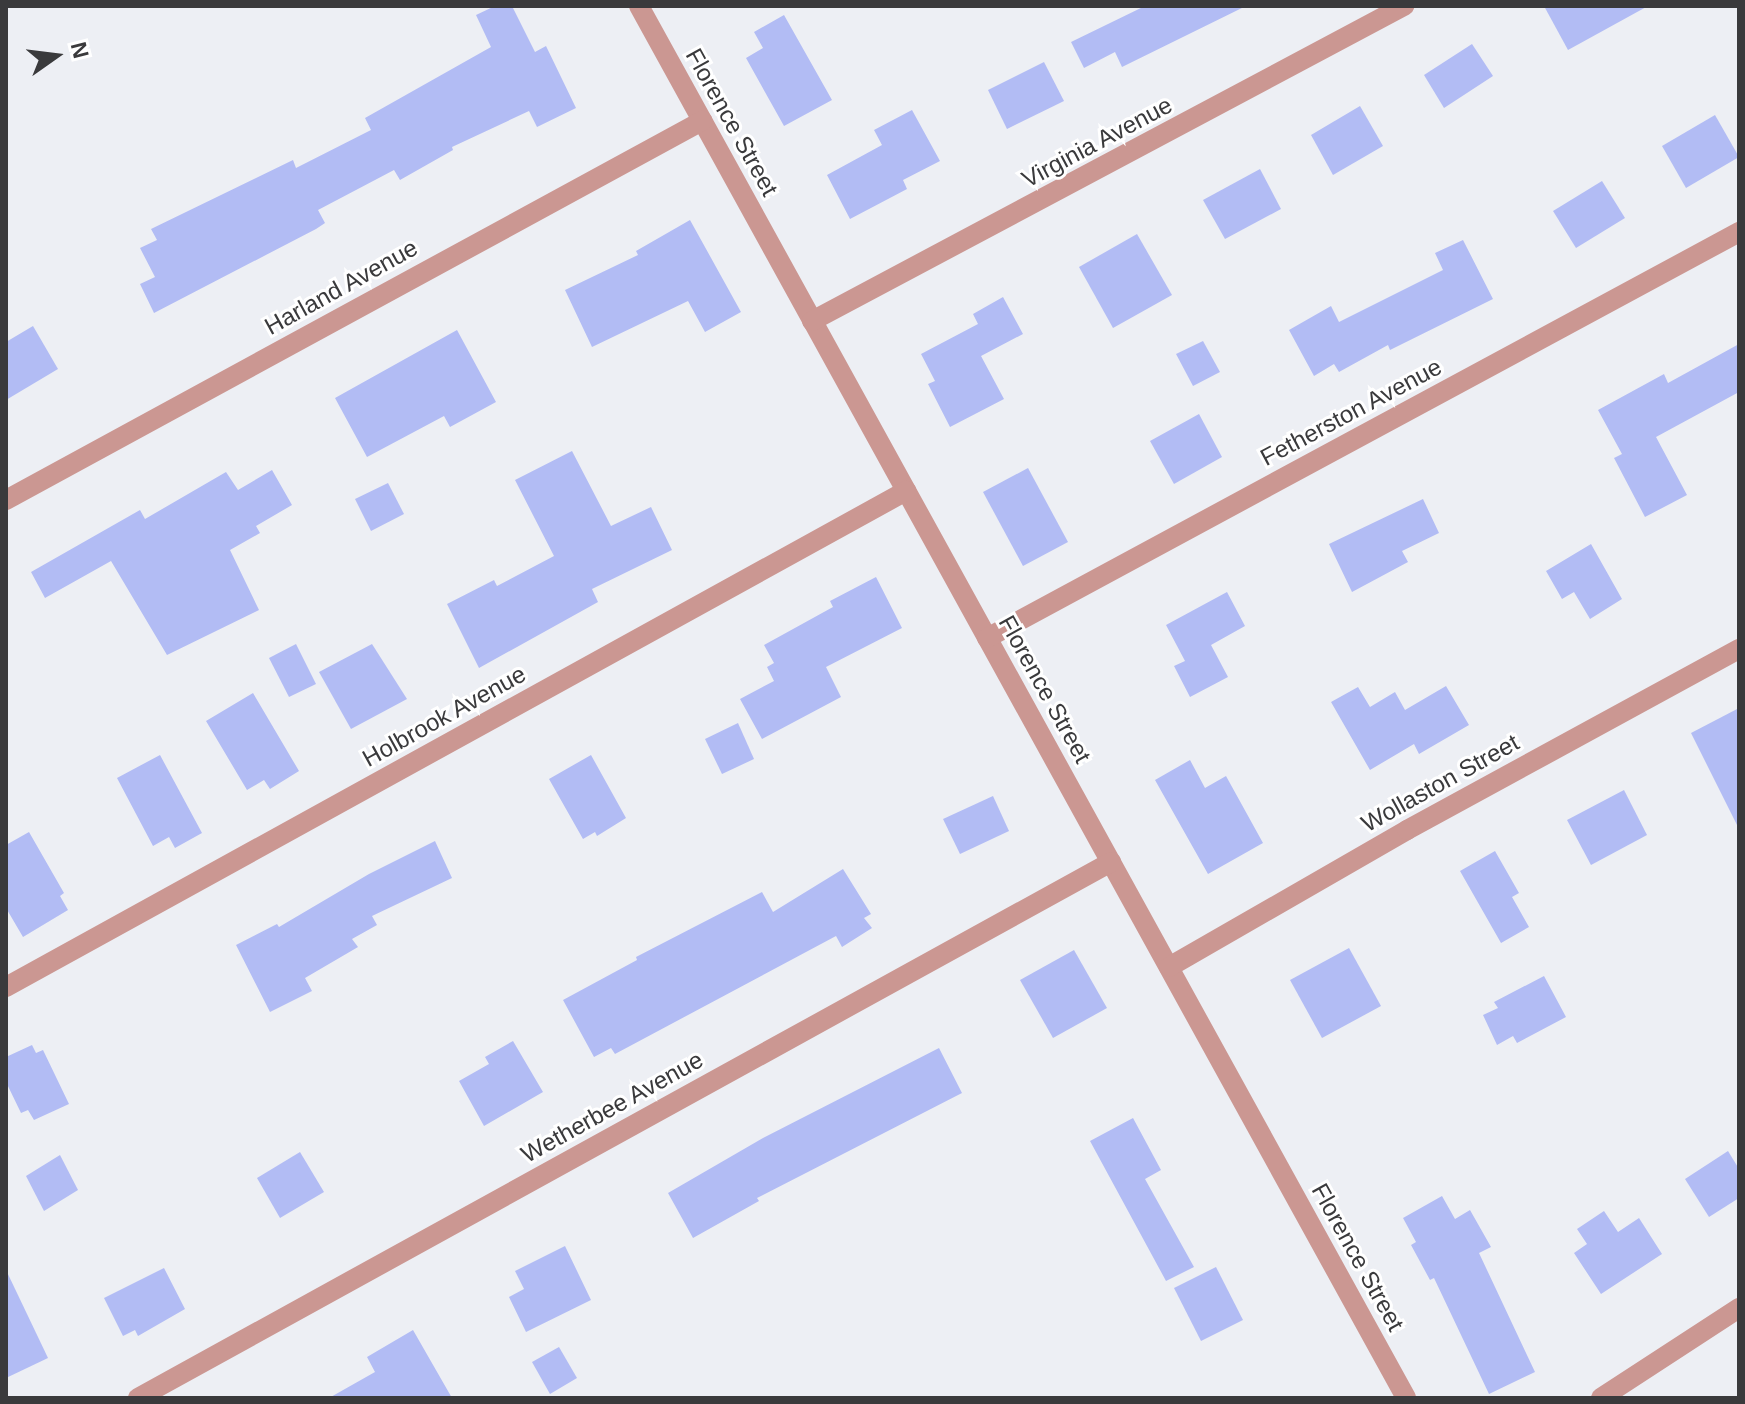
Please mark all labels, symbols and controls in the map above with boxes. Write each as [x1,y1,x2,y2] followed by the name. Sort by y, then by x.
[16,16,96,96] north arrow
[66,39,94,61] text: N
[680,43,784,201] street label: Florence Street
[1016,90,1178,194] street label: Virginia Avenue
[259,233,423,341] street label: Harland Avenue
[1255,352,1447,472] street label: Fetherston Avenue
[993,610,1097,768] street label: Florence Street
[357,659,531,773] street label: Holbrook Avenue
[1356,728,1524,838] street label: Wollaston Street
[516,1045,708,1169] street label: Wetherbee Avenue
[1306,1178,1410,1336] street label: Florence Street

